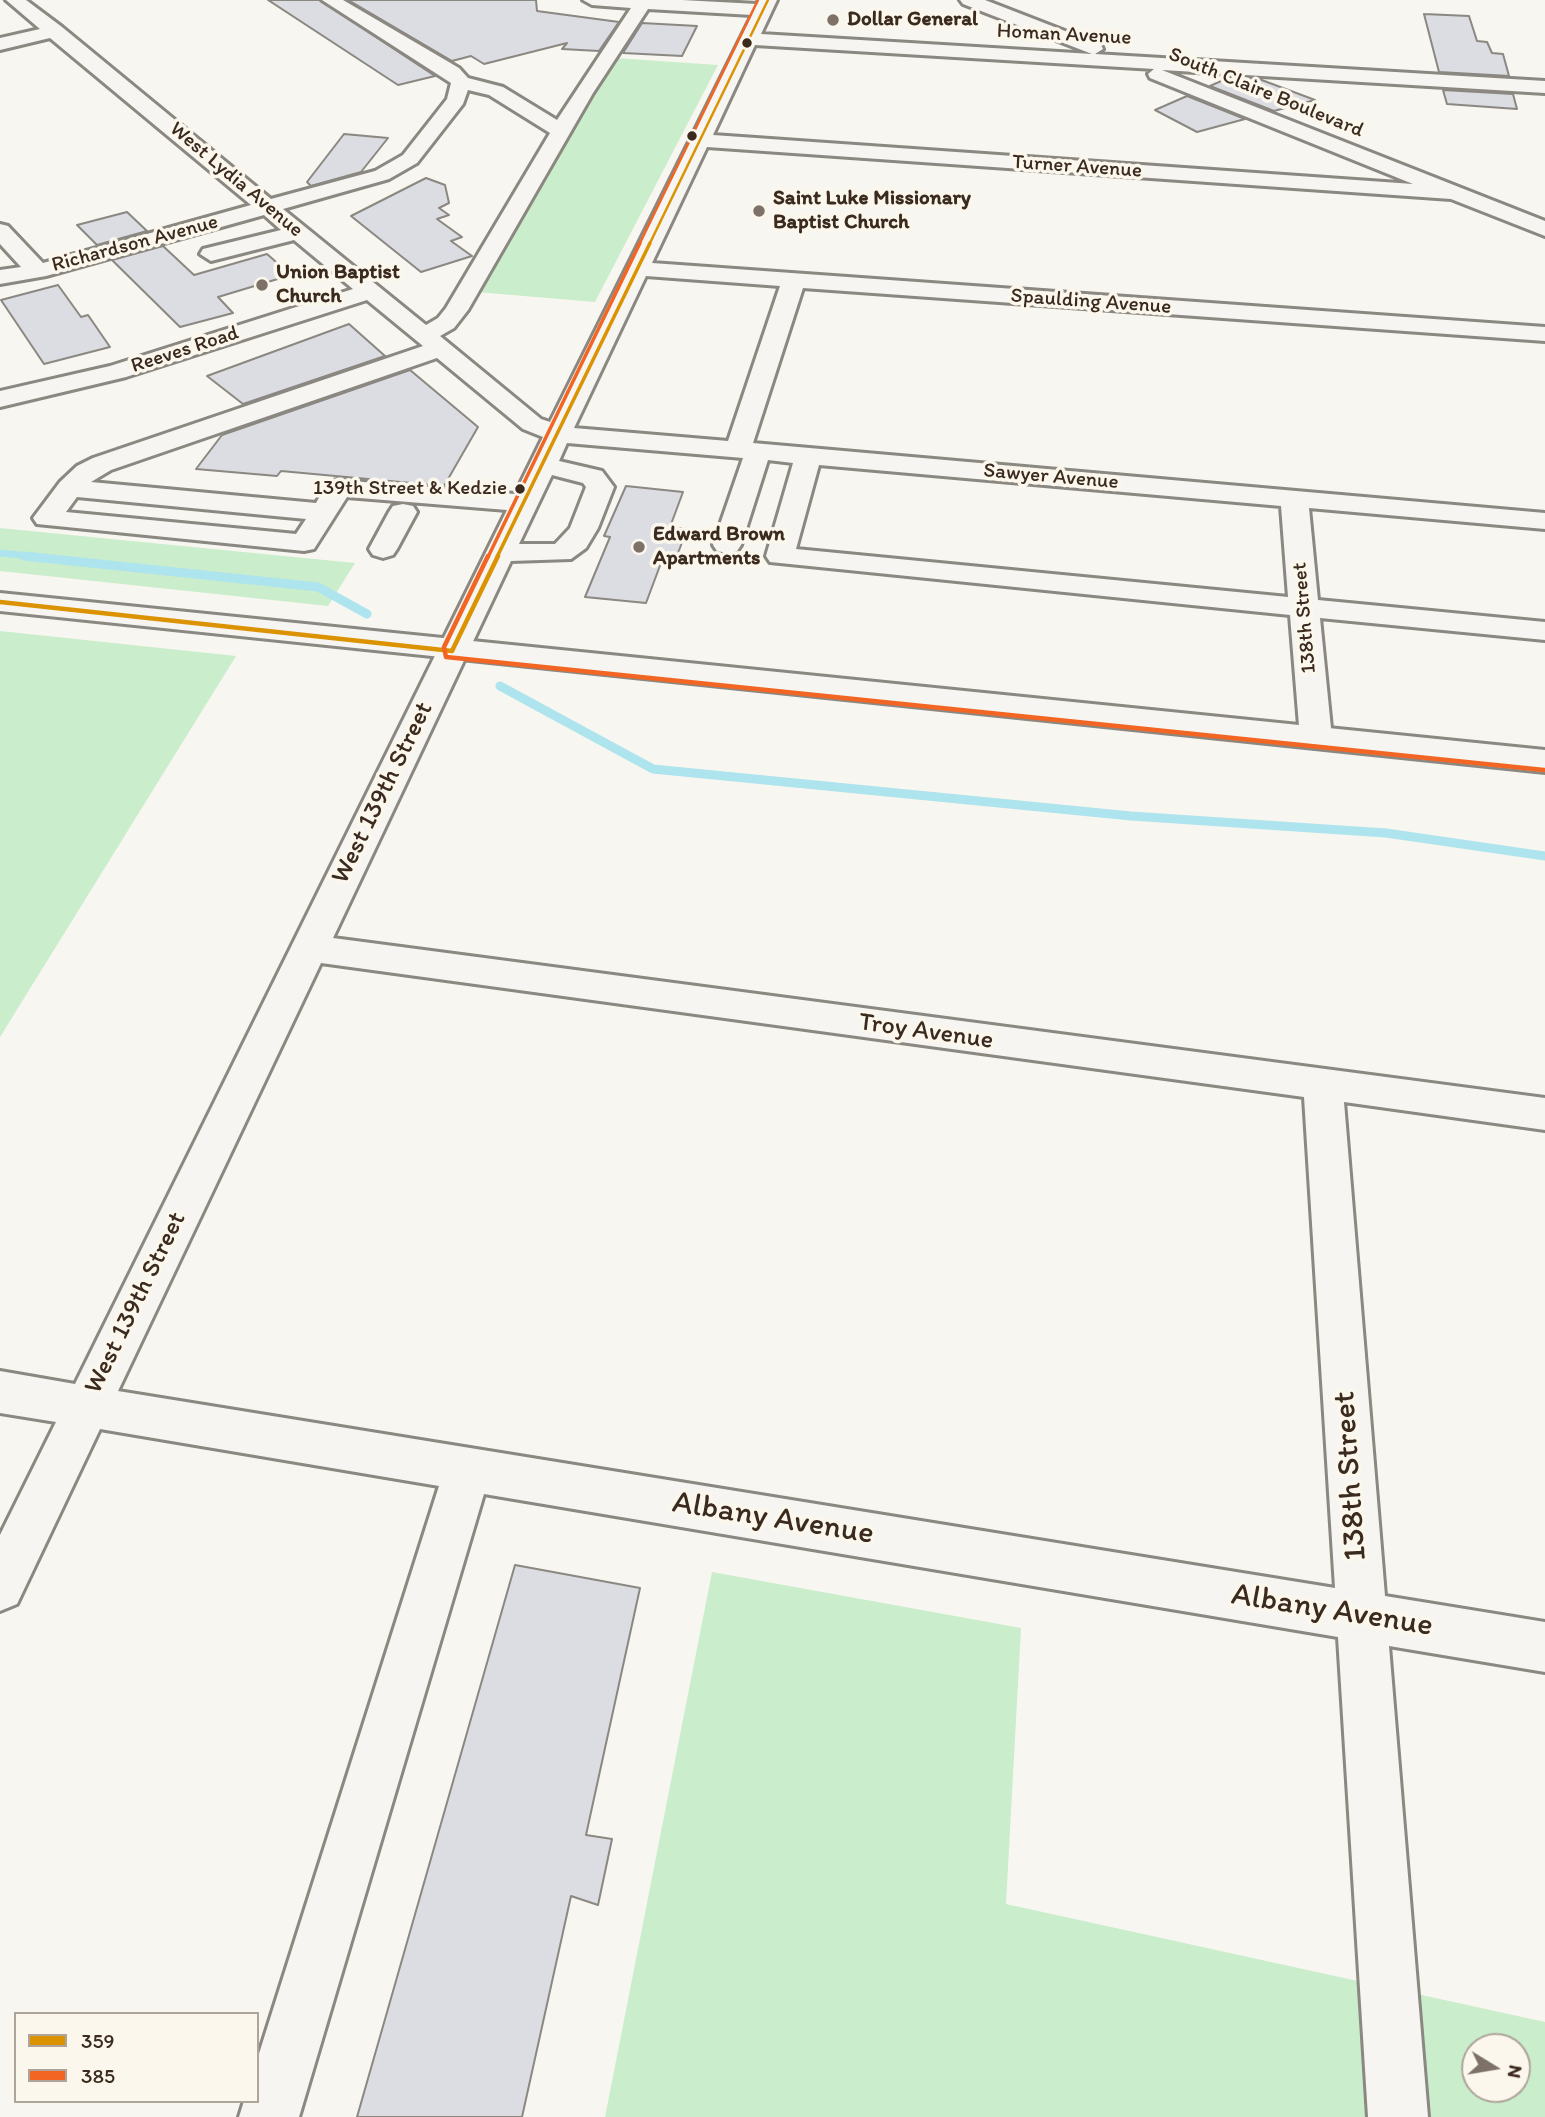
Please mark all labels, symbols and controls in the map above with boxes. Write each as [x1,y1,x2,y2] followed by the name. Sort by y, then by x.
[847,7,978,33] place label: Dollar General
[825,12,841,28] marker: Dollar General
[996,19,1132,51] street label: Homan Avenue
[740,36,754,50] unlabelled marker
[1165,42,1367,144] street label: South Claire Boulevard
[164,117,308,243] street label: West Lydia Avenue
[685,129,699,143] unlabelled marker
[1011,150,1143,184] street label: Turner Avenue
[773,186,971,236] place label: Saint Luke Missionary Baptist Church
[751,203,767,219] marker: Saint Luke Missionary Baptist Church
[49,210,221,278] street label: Richardson Avenue
[276,260,400,310] place label: Union Baptist Church
[254,277,270,293] marker: Union Baptist Church
[1010,284,1172,320] street label: Spaulding Avenue
[128,321,242,379] street label: Reeves Road
[982,459,1120,495] street label: Sawyer Avenue
[313,476,507,502] place label: 139th Street & Kedzie
[513,482,527,496] marker: 139th Street & Kedzie
[653,522,785,572] place label: Edward Brown Apartments
[631,539,647,555] marker: Edward Brown Apartments
[1288,561,1322,675] street label: 138th Street
[326,697,440,889] street label: West 139th Street
[857,1007,995,1057] street label: Troy Avenue
[79,1207,193,1399] street label: West 139th Street
[1326,1390,1376,1562] street label: 138th Street
[670,1484,876,1554] street label: Albany Avenue
[1229,1576,1435,1646] street label: Albany Avenue
[14,2012,259,2103] legend
[81,2028,114,2053] text: 359
[1461,2033,1531,2103] north arrow
[81,2063,115,2088] text: 385
[1503,2063,1528,2080] text: N

